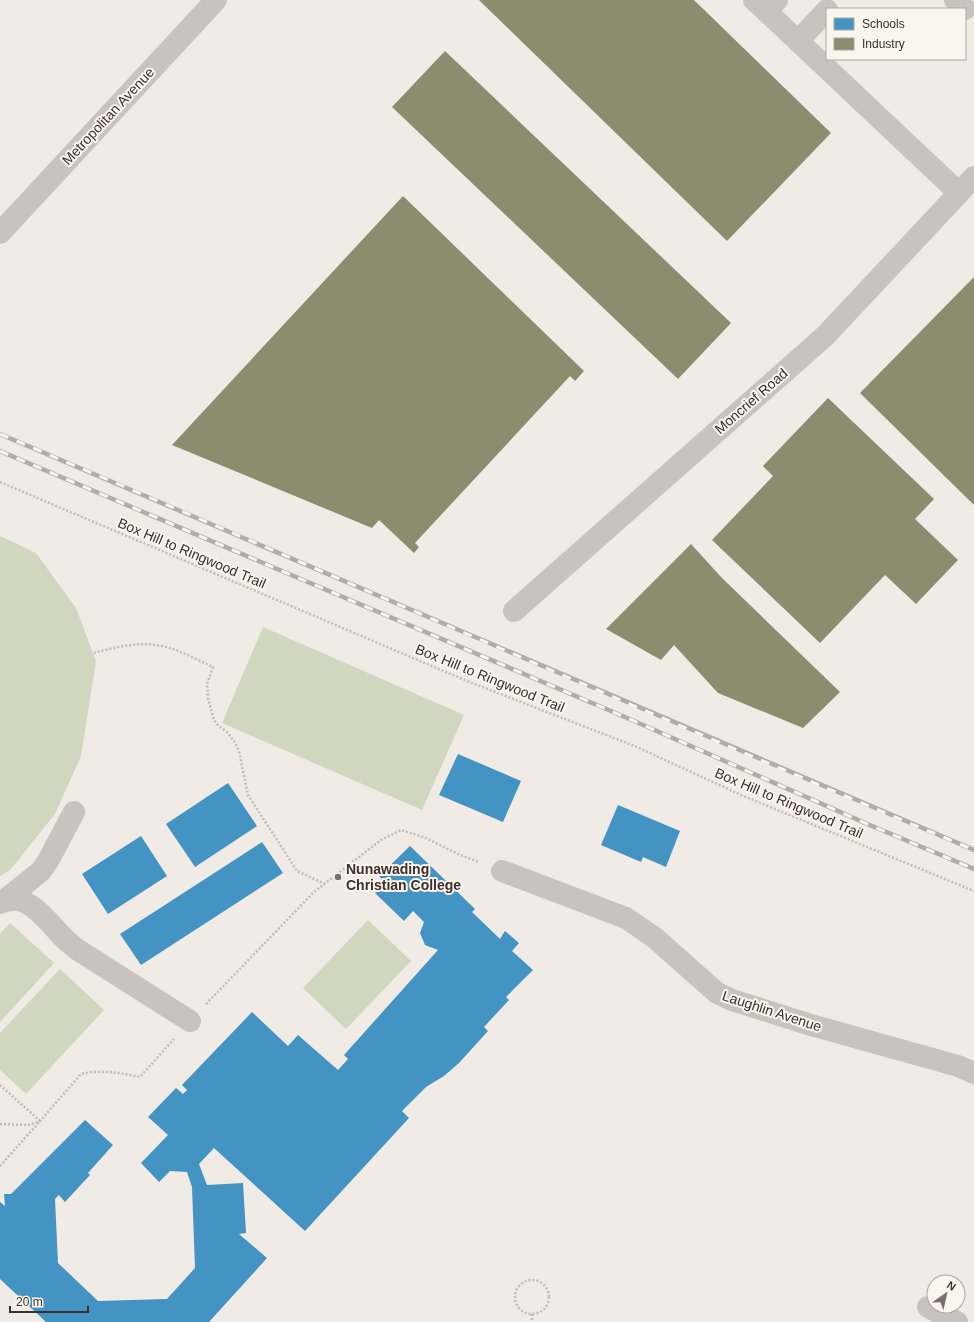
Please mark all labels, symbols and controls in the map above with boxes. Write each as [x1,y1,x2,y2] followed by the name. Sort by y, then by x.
[826,8,966,60] legend
[862,17,905,31] text: Schools
[862,37,905,51] text: Industry
[59,64,157,168] street label: Metropolitan Avenue
[711,365,791,437] street label: Moncrief Road
[115,514,269,592] street label: Box Hill to Ringwood Trail
[413,641,567,715] street label: Box Hill to Ringwood Trail
[712,764,866,842] street label: Box Hill to Ringwood Trail
[346,861,461,893] place label: Nunawading Christian College
[333,872,343,882] marker: Nunawading Christian College
[720,987,824,1035] street label: Laughlin Avenue
[926,1274,966,1314] north arrow
[945,1279,958,1293] text: N
[10,1288,88,1314] scale bar
[16,1295,43,1309] text: 20 m

